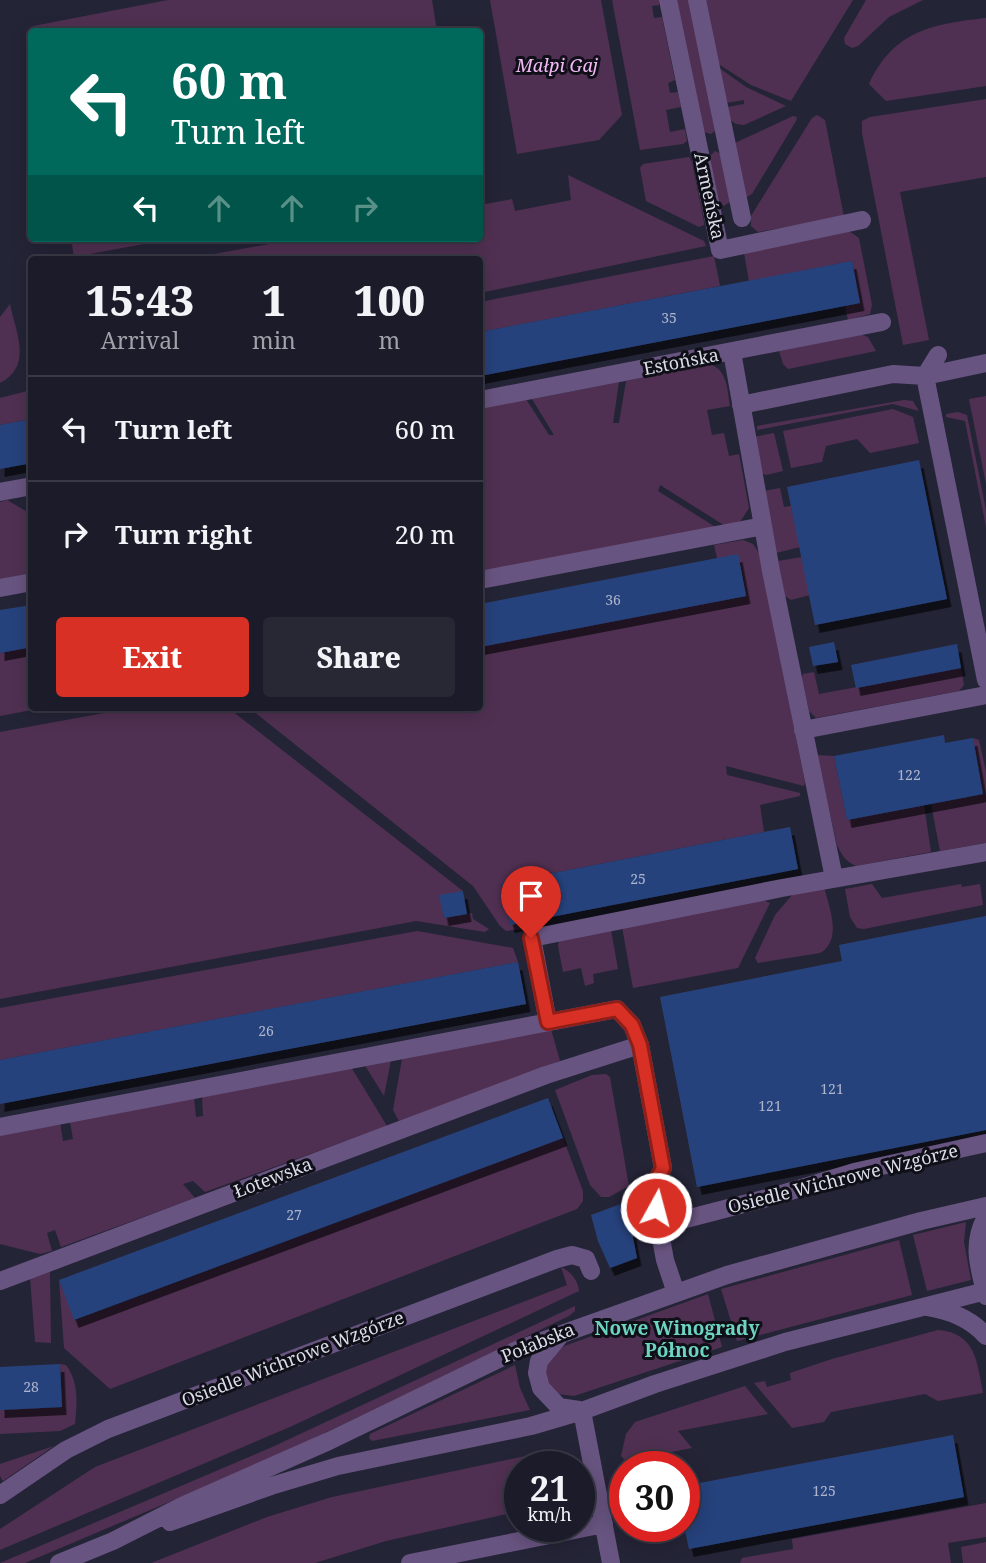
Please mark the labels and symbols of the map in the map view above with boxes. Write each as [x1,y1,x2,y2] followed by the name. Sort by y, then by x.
[515,53,599,77] park label: Małpi Gaj
[689,150,731,241] street label: Armeńska
[661,308,677,327] house number: 35
[641,342,721,380] street label: Estońska
[605,590,621,609] house number: 36
[897,765,921,784] house number: 122
[501,866,561,938] pin
[630,869,646,888] house number: 25
[258,1021,274,1040] house number: 26
[820,1079,844,1098] house number: 121
[758,1096,782,1115] house number: 121
[725,1138,960,1218] street label: Osiedle Wichrowe Wzgórze
[230,1151,315,1203] street label: Łotewska
[619,1171,693,1245] position arrow
[286,1205,302,1224] house number: 27
[178,1305,407,1412] street label: Osiedle Wichrowe Wzgórze
[595,1315,759,1363] district label: Nowe Winogrady Północ
[497,1317,578,1368] street label: Połabska
[23,1377,39,1396] house number: 28
[609,1451,700,1542] speed limit sign: 30
[812,1481,836,1500] house number: 125

